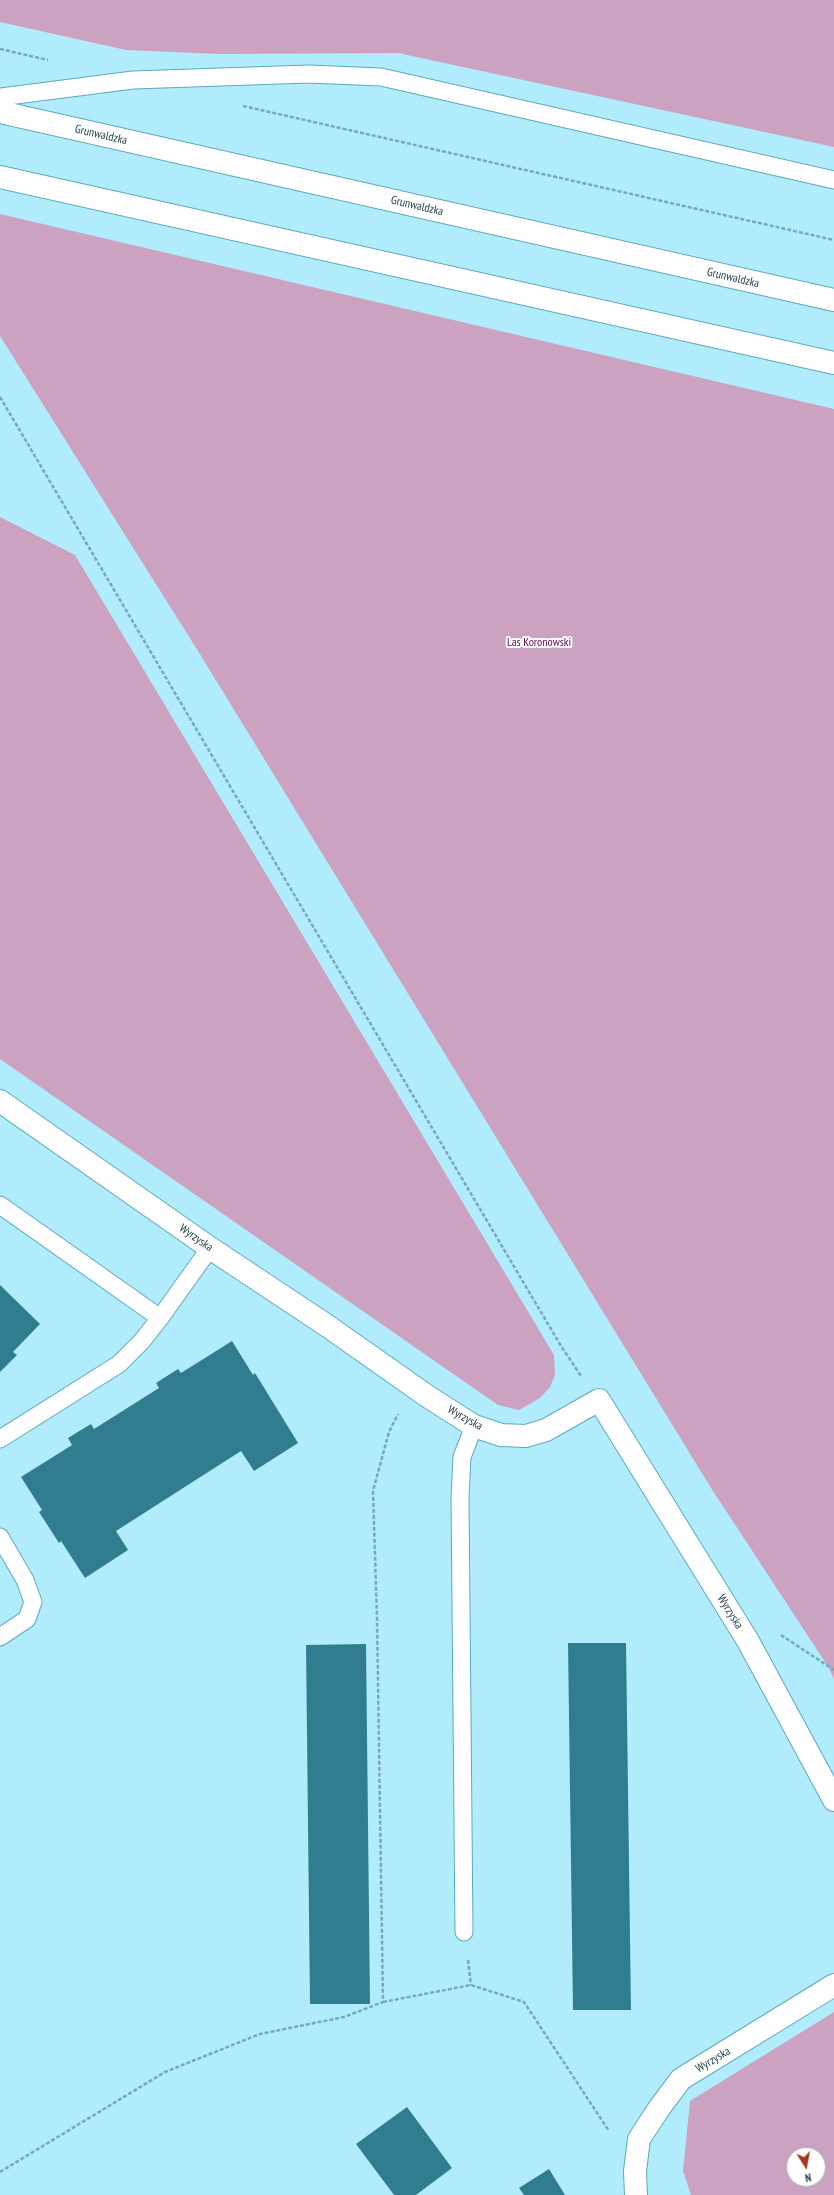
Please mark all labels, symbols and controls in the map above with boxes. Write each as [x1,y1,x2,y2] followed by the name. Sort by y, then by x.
[73,122,129,148] street label: Grunwaldzka
[389,193,445,219] street label: Grunwaldzka
[705,265,761,291] street label: Grunwaldzka
[507,636,571,650] park label: Las Koronowski
[176,1221,216,1255] street label: Wyrzyska
[445,1402,485,1434] street label: Wyrzyska
[714,1592,746,1632] street label: Wyrzyska
[693,2044,733,2076] street label: Wyrzyska
[786,2147,826,2187] north arrow
[804,2170,812,2185] text: N

